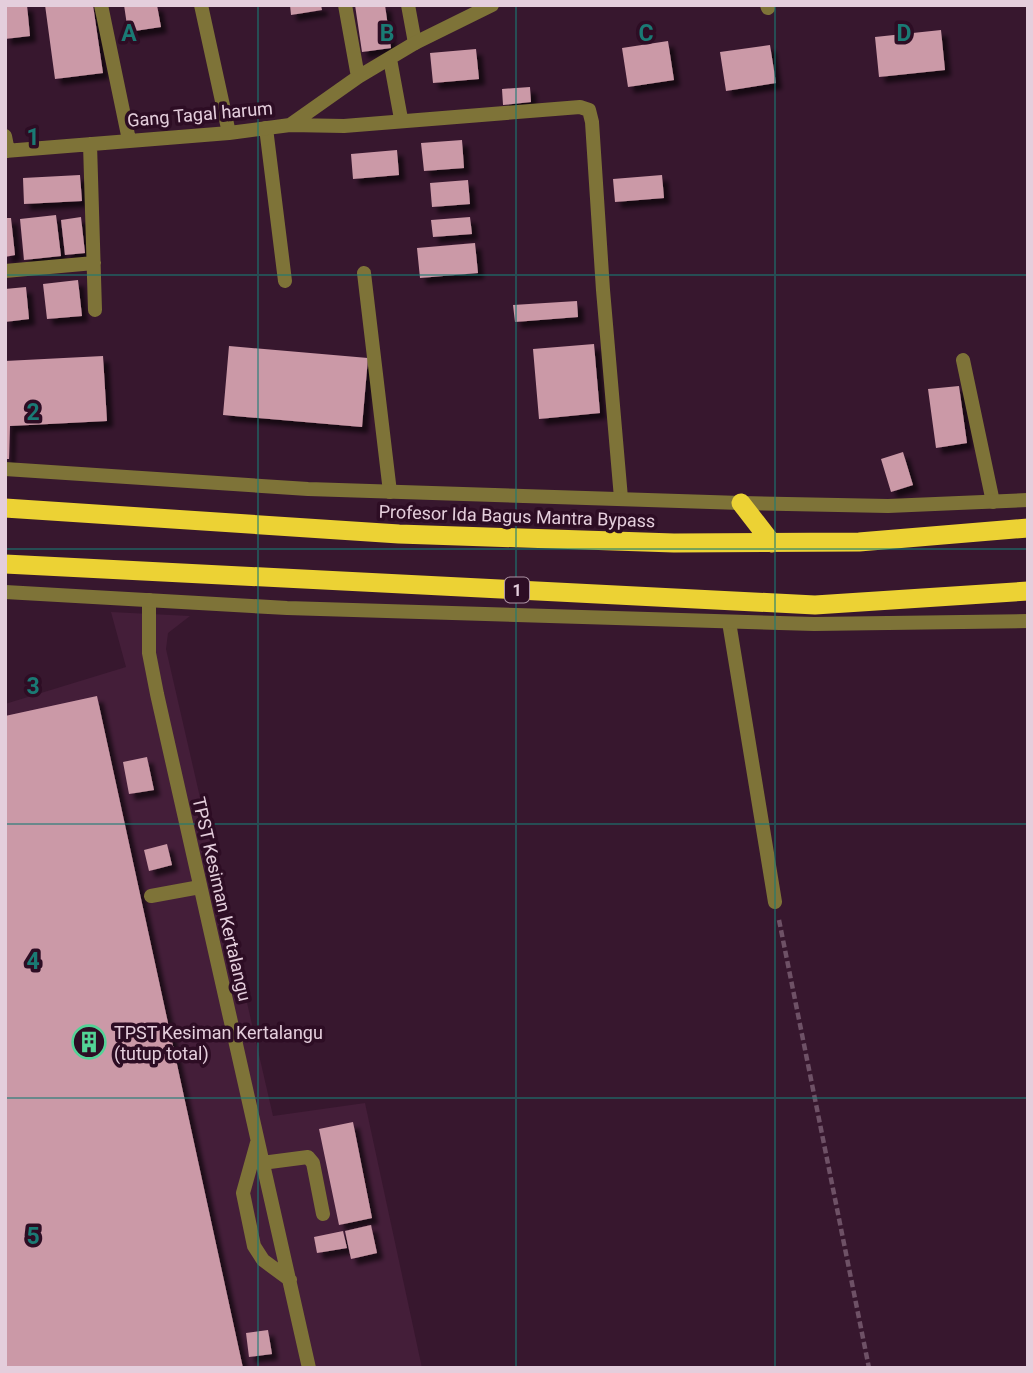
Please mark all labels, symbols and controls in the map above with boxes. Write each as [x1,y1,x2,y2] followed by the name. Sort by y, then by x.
[121,20,137,47] text: A
[380,20,394,47] text: B
[638,20,654,47] text: C
[897,20,911,47] text: D
[126,97,274,131] street label: Gang Tagal harum
[26,124,40,151] text: 1
[26,399,40,426] text: 2
[378,501,656,531] street label: Profesor Ida Bagus Mantra Bypass
[505,578,529,603] road number: 1
[26,673,40,700] text: 3
[188,795,256,1003] street label: TPST Kesiman Kertalangu
[26,948,40,975] text: 4
[114,1022,323,1065] place label: TPST Kesiman Kertalangu (tutup total)
[70,1023,108,1061] building icon: TPST Kesiman Kertalangu (tutup total)
[26,1223,40,1250] text: 5

